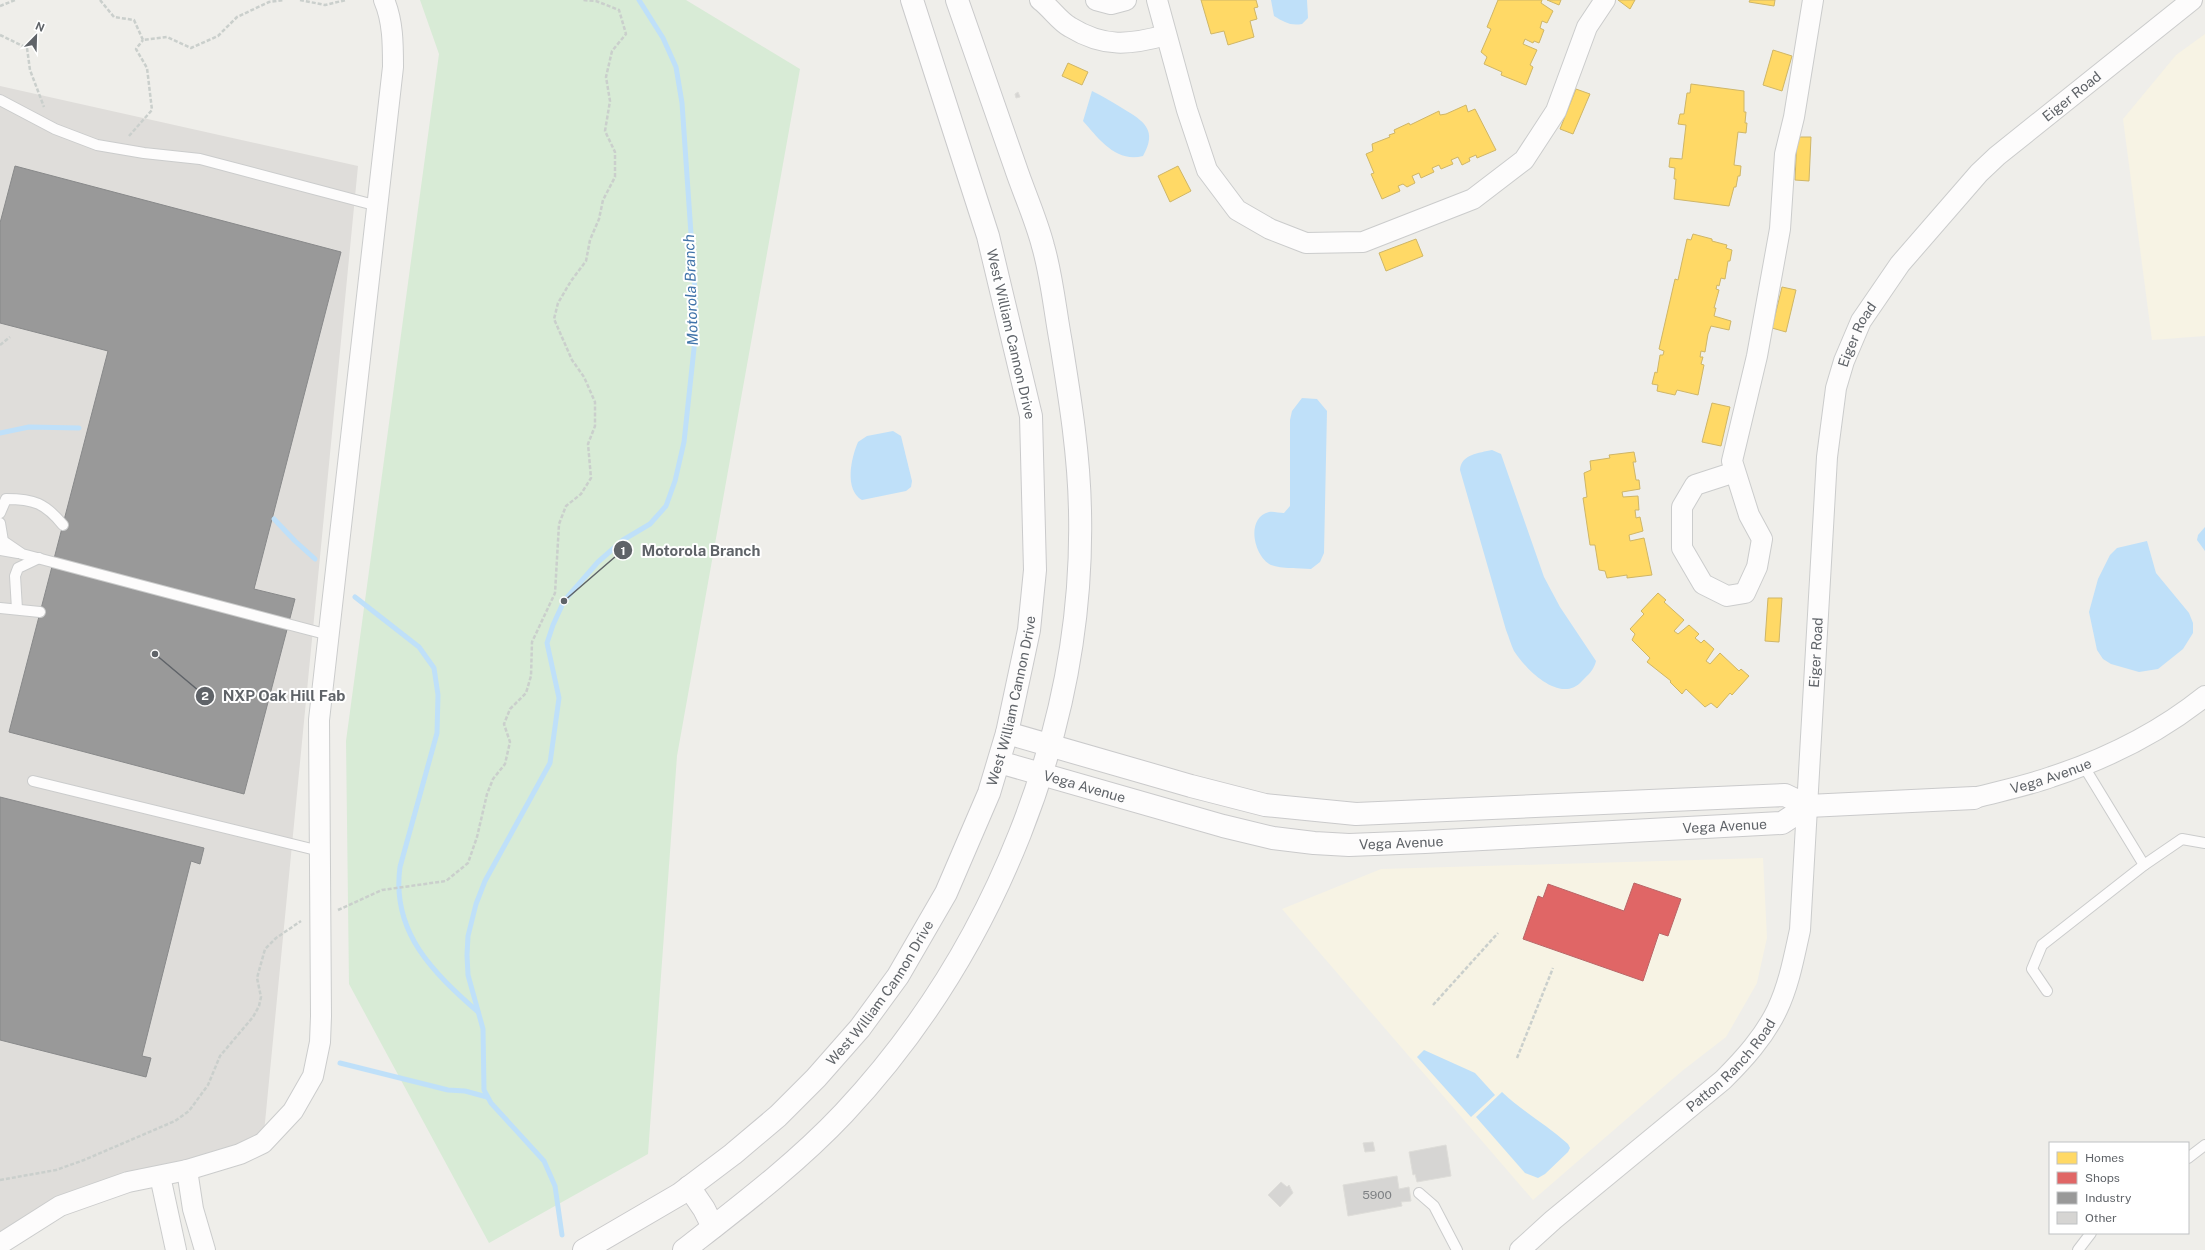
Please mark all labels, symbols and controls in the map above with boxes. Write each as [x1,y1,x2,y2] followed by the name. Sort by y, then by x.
[16,16,56,56] north arrow
[34,20,46,34] text: N
[2039,68,2104,125] street label: Eiger Road
[680,234,701,346] water label: Motorola Branch
[984,247,1038,421] street label: West William Cannon Drive
[1835,299,1880,369] street label: Eiger Road
[613,537,768,564] callout: Motorola Branch
[642,542,761,559] text: Motorola Branch
[620,544,626,558] text: 1
[984,615,1038,788] street label: West William Cannon Drive
[1806,617,1826,688] street label: Eiger Road
[195,682,354,709] callout: NXP Oak Hill Fab
[223,687,345,704] text: NXP Oak Hill Fab
[201,689,209,703] text: 2
[2009,755,2094,797] street label: Vega Avenue
[1042,767,1127,806] street label: Vega Avenue
[1682,816,1767,836] street label: Vega Avenue
[1359,833,1444,853] street label: Vega Avenue
[823,917,937,1069] street label: West William Cannon Drive
[1683,1016,1779,1115] street label: Patton Ranch Road
[2049,1142,2189,1234] legend
[2085,1151,2124,1165] text: Homes
[2085,1171,2120,1185] text: Shops
[1362,1188,1392,1202] house number: 5900
[2085,1191,2132,1205] text: Industry
[2085,1211,2117,1225] text: Other

